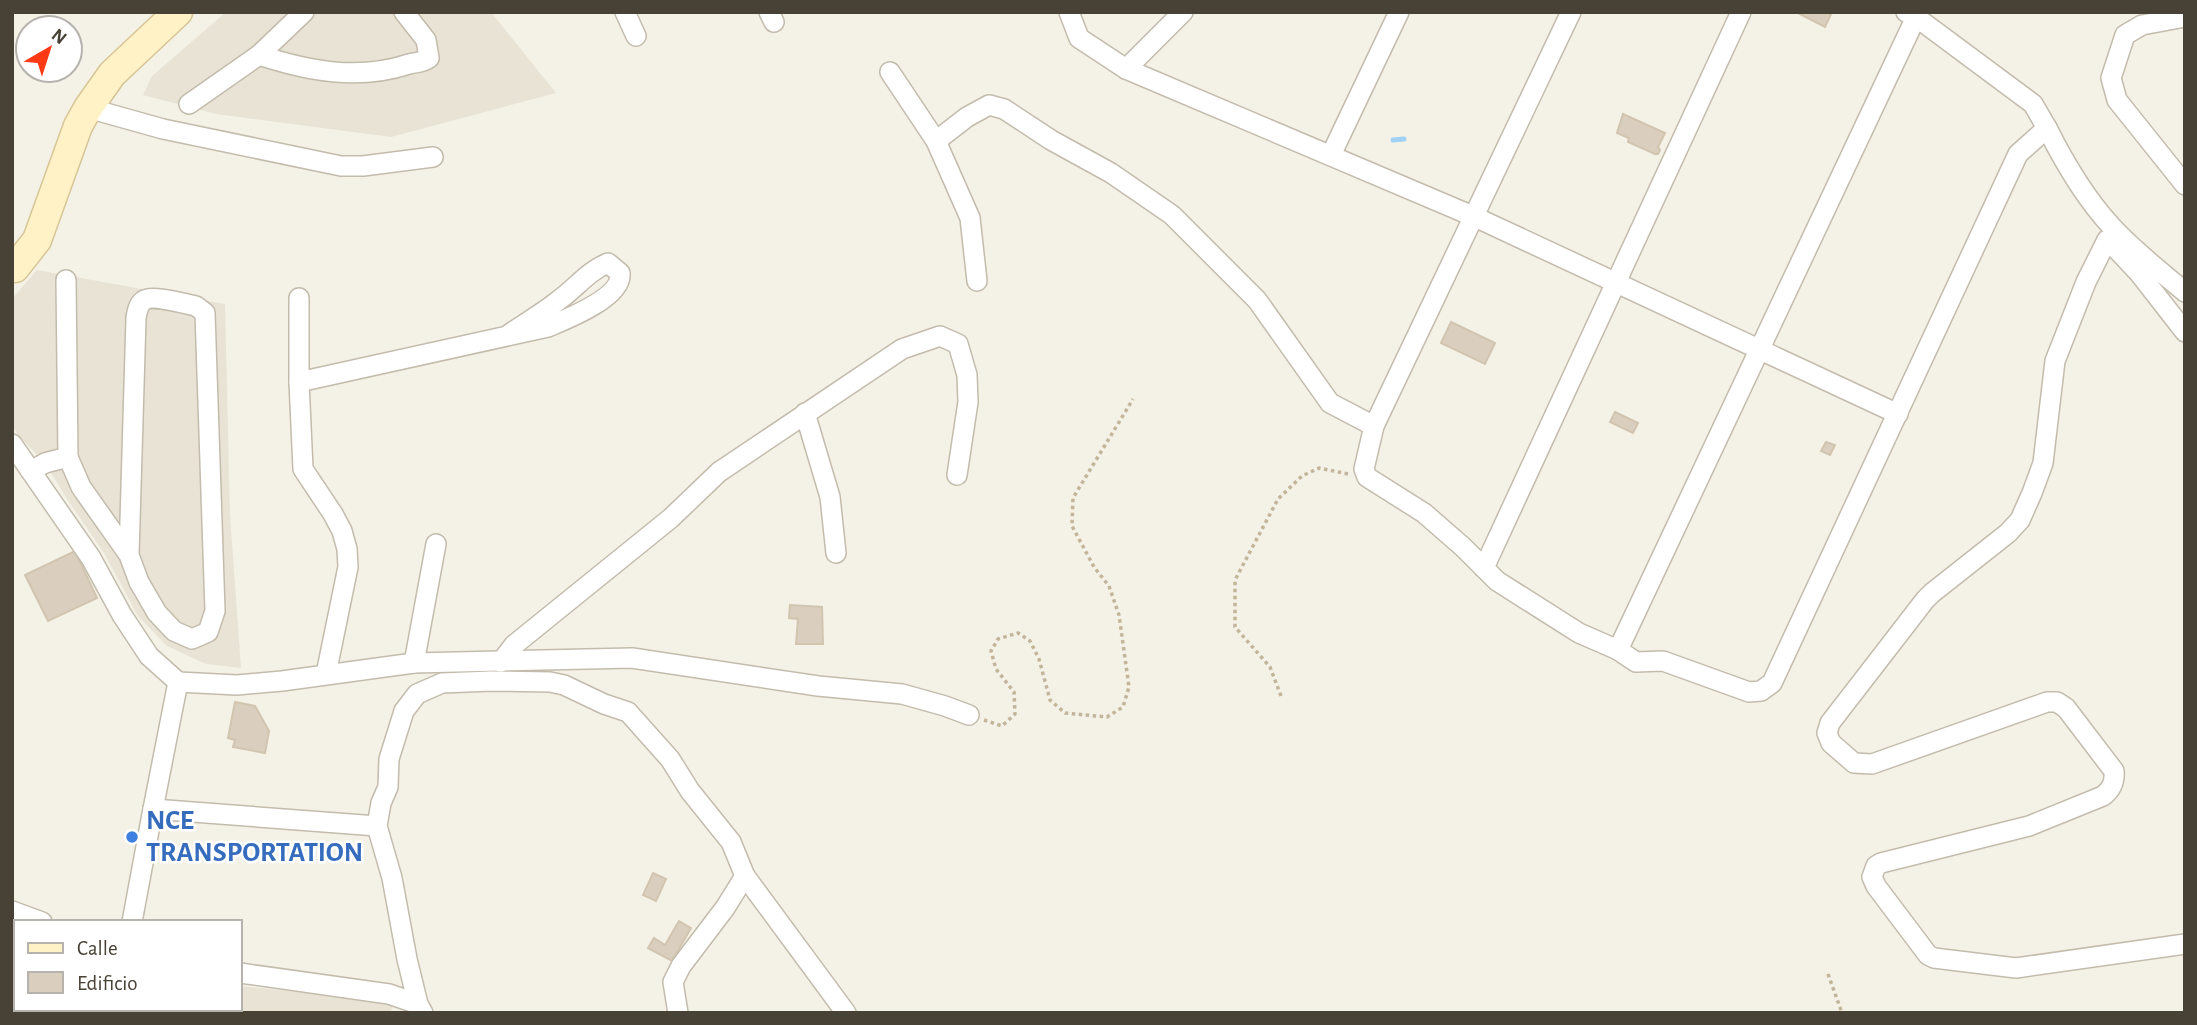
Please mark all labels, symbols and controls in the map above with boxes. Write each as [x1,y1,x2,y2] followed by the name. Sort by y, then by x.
[14,14,84,84] north arrow
[48,25,70,48] text: N
[146,807,363,867] place label: NCE TRANSPORTATION
[124,829,140,845] marker: NCE TRANSPORTATION
[14,920,242,1011] legend
[77,938,118,959] text: Calle
[77,973,138,994] text: Edificio

